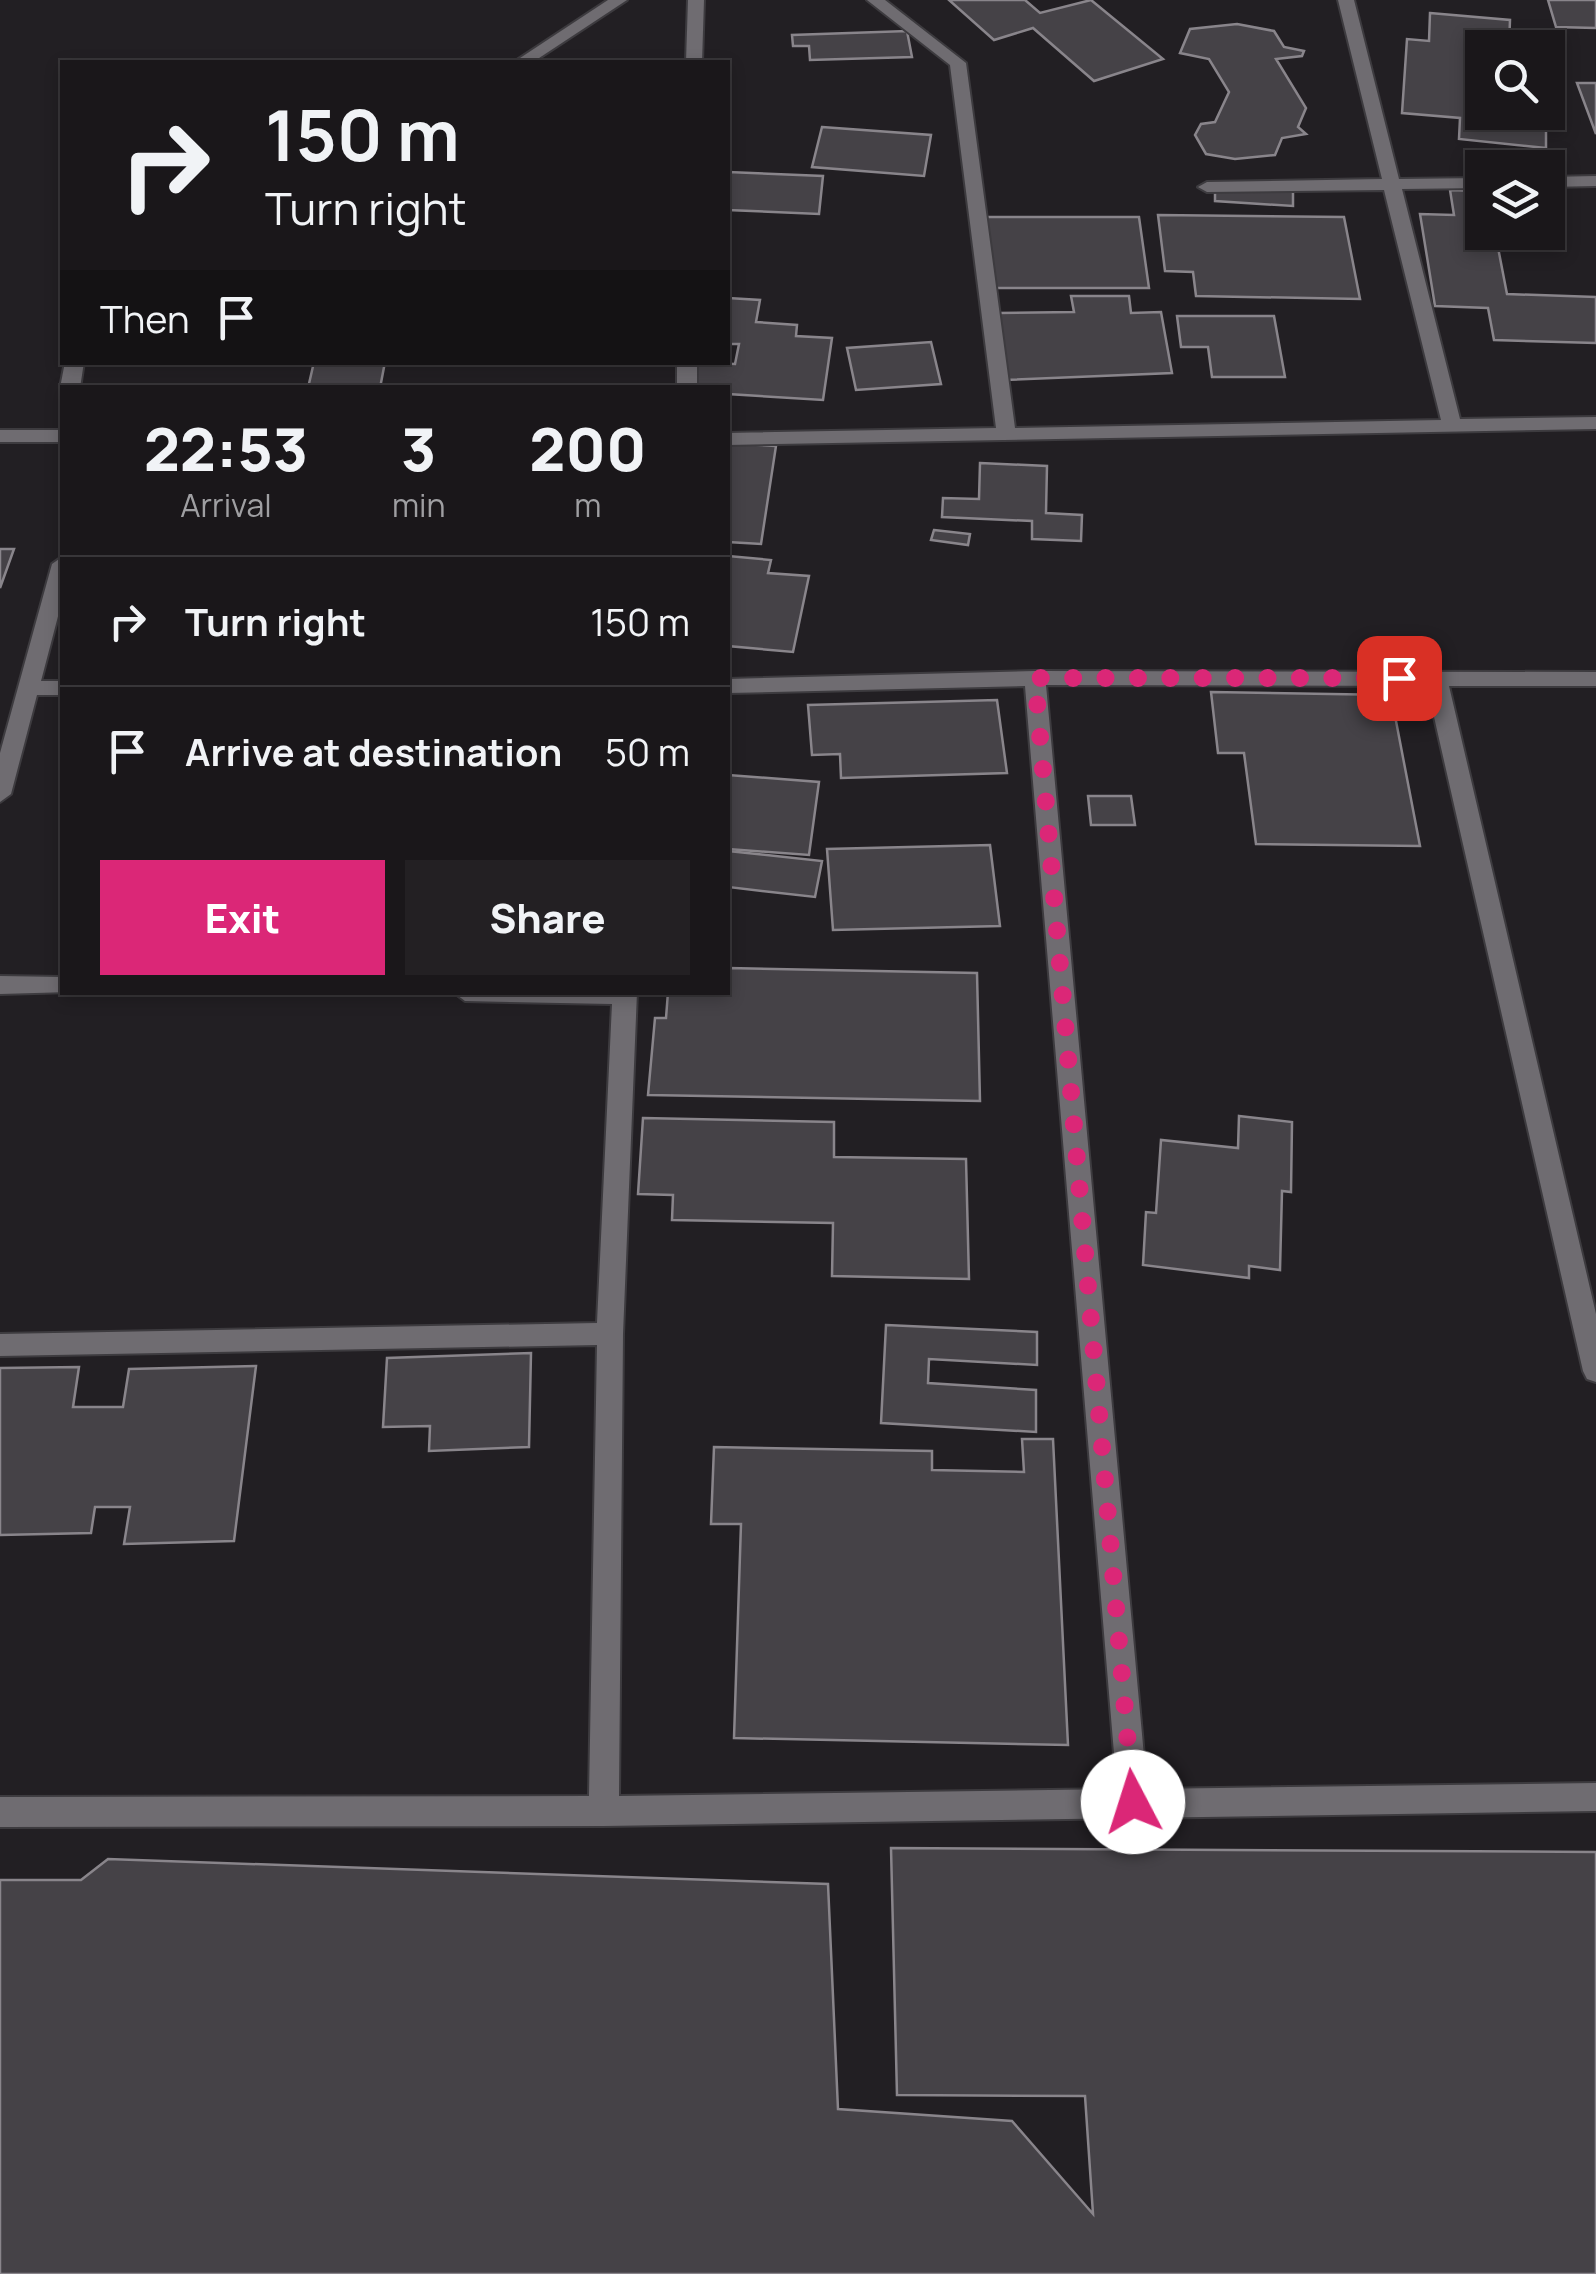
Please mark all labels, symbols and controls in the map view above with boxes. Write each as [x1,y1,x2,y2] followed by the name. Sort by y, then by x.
[1465,30,1565,250] map controls
[1465,30,1565,130] button: search
[265,86,460,182] text: 150 m
[100,100,230,230] icon: right
[1465,150,1565,250] button: layers
[265,177,466,239] text: Turn right
[209,290,264,345] icon: arrive
[100,292,189,344] text: Then
[144,407,308,489] text: 22:53
[401,407,437,489] text: 3
[529,407,646,489] text: 200
[180,483,272,527] text: Arrival
[392,483,446,527] text: min
[574,483,601,527] text: m
[100,594,155,649] icon: right
[185,595,366,647] text: Turn right
[590,595,690,647] text: 150 m
[1357,636,1442,721] pin
[1372,651,1427,706] icon: arrive
[100,724,155,779] icon: arrive
[185,725,562,777] text: Arrive at destination
[605,725,690,777] text: 50 m
[100,860,385,975] button: Exit
[405,860,690,975] button: Share
[1081,1750,1185,1854] position arrow

